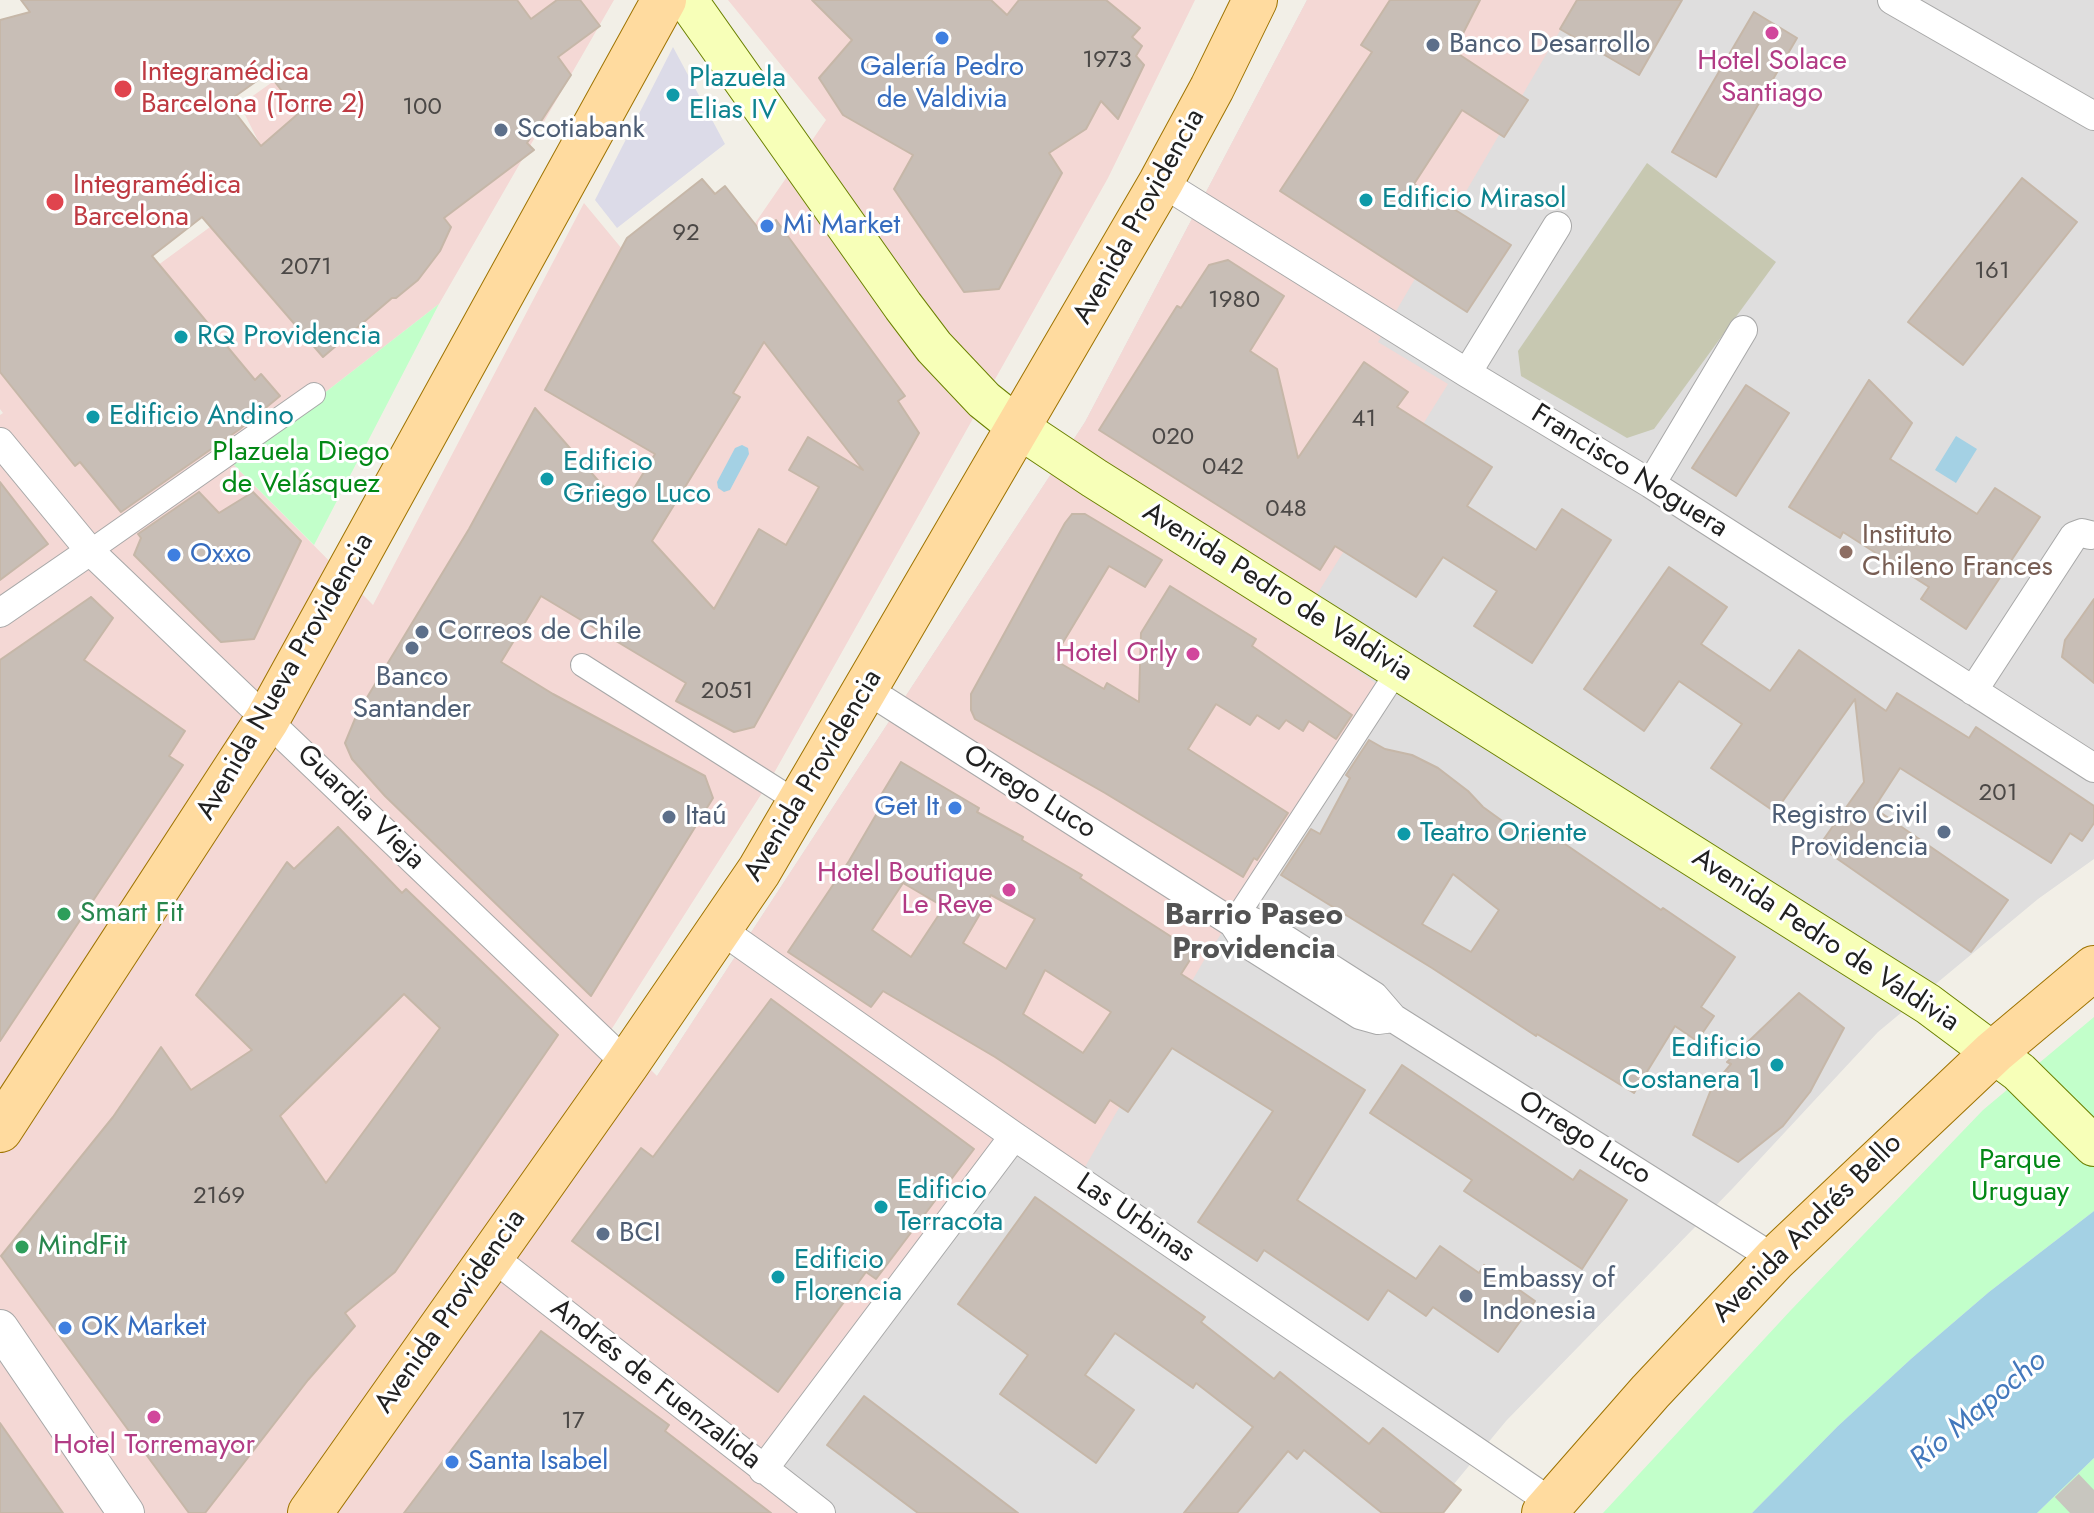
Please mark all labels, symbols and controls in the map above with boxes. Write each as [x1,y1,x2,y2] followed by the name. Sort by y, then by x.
[1763,24,1781,42] marker: Hotel Solace Santiago
[1449,28,1650,62] place label: Banco Desarrollo
[933,29,951,47] marker: Galería Pedro de Valdivia
[1424,36,1442,54] marker: Banco Desarrollo
[1697,45,1847,111] place label: Hotel Solace Santiago
[1082,47,1132,75] house number: 1973
[860,51,1024,117] place label: Galería Pedro de Valdivia
[141,56,366,122] place label: Integramédica Barcelona (Torre 2)
[689,62,786,128] place label: Plazuela Elias IV
[112,78,134,100] marker: Integramédica Barcelona (Torre 2)
[664,86,682,104] marker: Plazuela Elias IV
[402,94,442,122] house number: 100
[1067,104,1213,330] street label: Avenida Providencia
[517,113,645,147] place label: Scotiabank
[492,121,510,139] marker: Scotiabank
[73,169,241,235] place label: Integramédica Barcelona
[1382,183,1566,217] place label: Edificio Mirasol
[44,191,66,213] marker: Integramédica Barcelona
[1357,191,1375,209] marker: Edificio Mirasol
[783,209,900,243] place label: Mi Market
[758,217,776,235] marker: Mi Market
[672,220,700,248] house number: 92
[280,254,332,282] house number: 2071
[1974,258,2010,286] house number: 161
[1208,287,1260,315] house number: 1980
[197,320,381,354] place label: RQ Providencia
[172,328,190,346] marker: RQ Providencia
[1525,398,1733,546] street label: Francisco Noguera
[109,400,294,434] place label: Edificio Andino
[1352,406,1376,434] house number: 41
[84,408,102,426] marker: Edificio Andino
[1152,424,1194,452] house number: 020
[212,436,390,502] park label: Plazuela Diego de Velásquez
[563,446,711,512] place label: Edificio Griego Luco
[1202,454,1244,482] house number: 042
[538,470,556,488] marker: Edificio Griego Luco
[1136,496,1418,690] street label: Avenida Pedro de Valdivia
[1265,496,1307,524] house number: 048
[1862,519,2053,585] place label: Instituto Chileno Frances
[190,528,382,826] street label: Avenida Nueva Providencia
[190,538,251,572] place label: Oxxo
[1837,543,1855,561] marker: Instituto Chileno Frances
[165,546,183,564] marker: Oxxo
[438,615,641,649] place label: Correos de Chile
[413,623,431,641] marker: Correos de Chile
[1055,637,1177,671] place label: Hotel Orly
[403,639,421,657] marker: Banco Santander
[1184,645,1202,663] marker: Hotel Orly
[353,661,471,727] place label: Banco Santander
[738,664,890,888] street label: Avenida Providencia
[701,678,753,706] house number: 2051
[289,739,431,877] street label: Guardia Vieja
[956,739,1102,847] street label: Orrego Luco
[1979,780,2017,808] house number: 201
[874,791,939,825] place label: Get It
[946,799,964,817] marker: Get It
[1771,799,1928,865] place label: Registro Civil Providencia
[685,800,727,834] place label: Itaú
[660,808,678,826] marker: Itaú
[1420,817,1587,851] place label: Teatro Oriente
[1935,823,1953,841] marker: Registro Civil Providencia
[1395,825,1413,843] marker: Teatro Oriente
[1685,842,1965,1040] street label: Avenida Pedro de Valdivia
[817,857,993,923] place label: Hotel Boutique Le Reve
[1000,881,1018,899] marker: Hotel Boutique Le Reve
[80,897,183,931] place label: Smart Fit
[1165,899,1343,970] district label: Barrio Paseo Providencia
[55,905,73,923] marker: Smart Fit
[1622,1032,1761,1098] place label: Edificio Costanera 1
[1768,1056,1786,1074] marker: Edificio Costanera 1
[1511,1085,1657,1193] street label: Orrego Luco
[1706,1127,1910,1331] street label: Avenida Andrés Bello
[1971,1144,2069,1210] park label: Parque Uruguay
[1069,1167,1201,1271] street label: Las Urbinas
[897,1174,1003,1240] place label: Edificio Terracota
[193,1183,245,1211] house number: 2169
[872,1198,890,1216] marker: Edificio Terracota
[368,1204,534,1420] street label: Avenida Providencia
[619,1217,661,1251] place label: BCI
[594,1225,612,1243] marker: BCI
[38,1230,127,1264] place label: MindFit
[13,1238,31,1256] marker: MindFit
[794,1244,902,1310] place label: Edificio Florencia
[1482,1263,1615,1329] place label: Embassy of Indonesia
[769,1268,787,1286] marker: Edificio Florencia
[1457,1287,1475,1305] marker: Embassy of Indonesia
[543,1292,767,1478] street label: Andrés de Fuenzalida
[81,1311,206,1345] place label: OK Market
[56,1319,74,1337] marker: OK Market
[1904,1344,2054,1478] water label: Río Mapocho
[145,1408,163,1426] marker: Hotel Torremayor
[561,1408,585,1436] house number: 17
[53,1429,255,1463] place label: Hotel Torremayor
[468,1445,609,1479] place label: Santa Isabel
[443,1453,461,1471] marker: Santa Isabel

